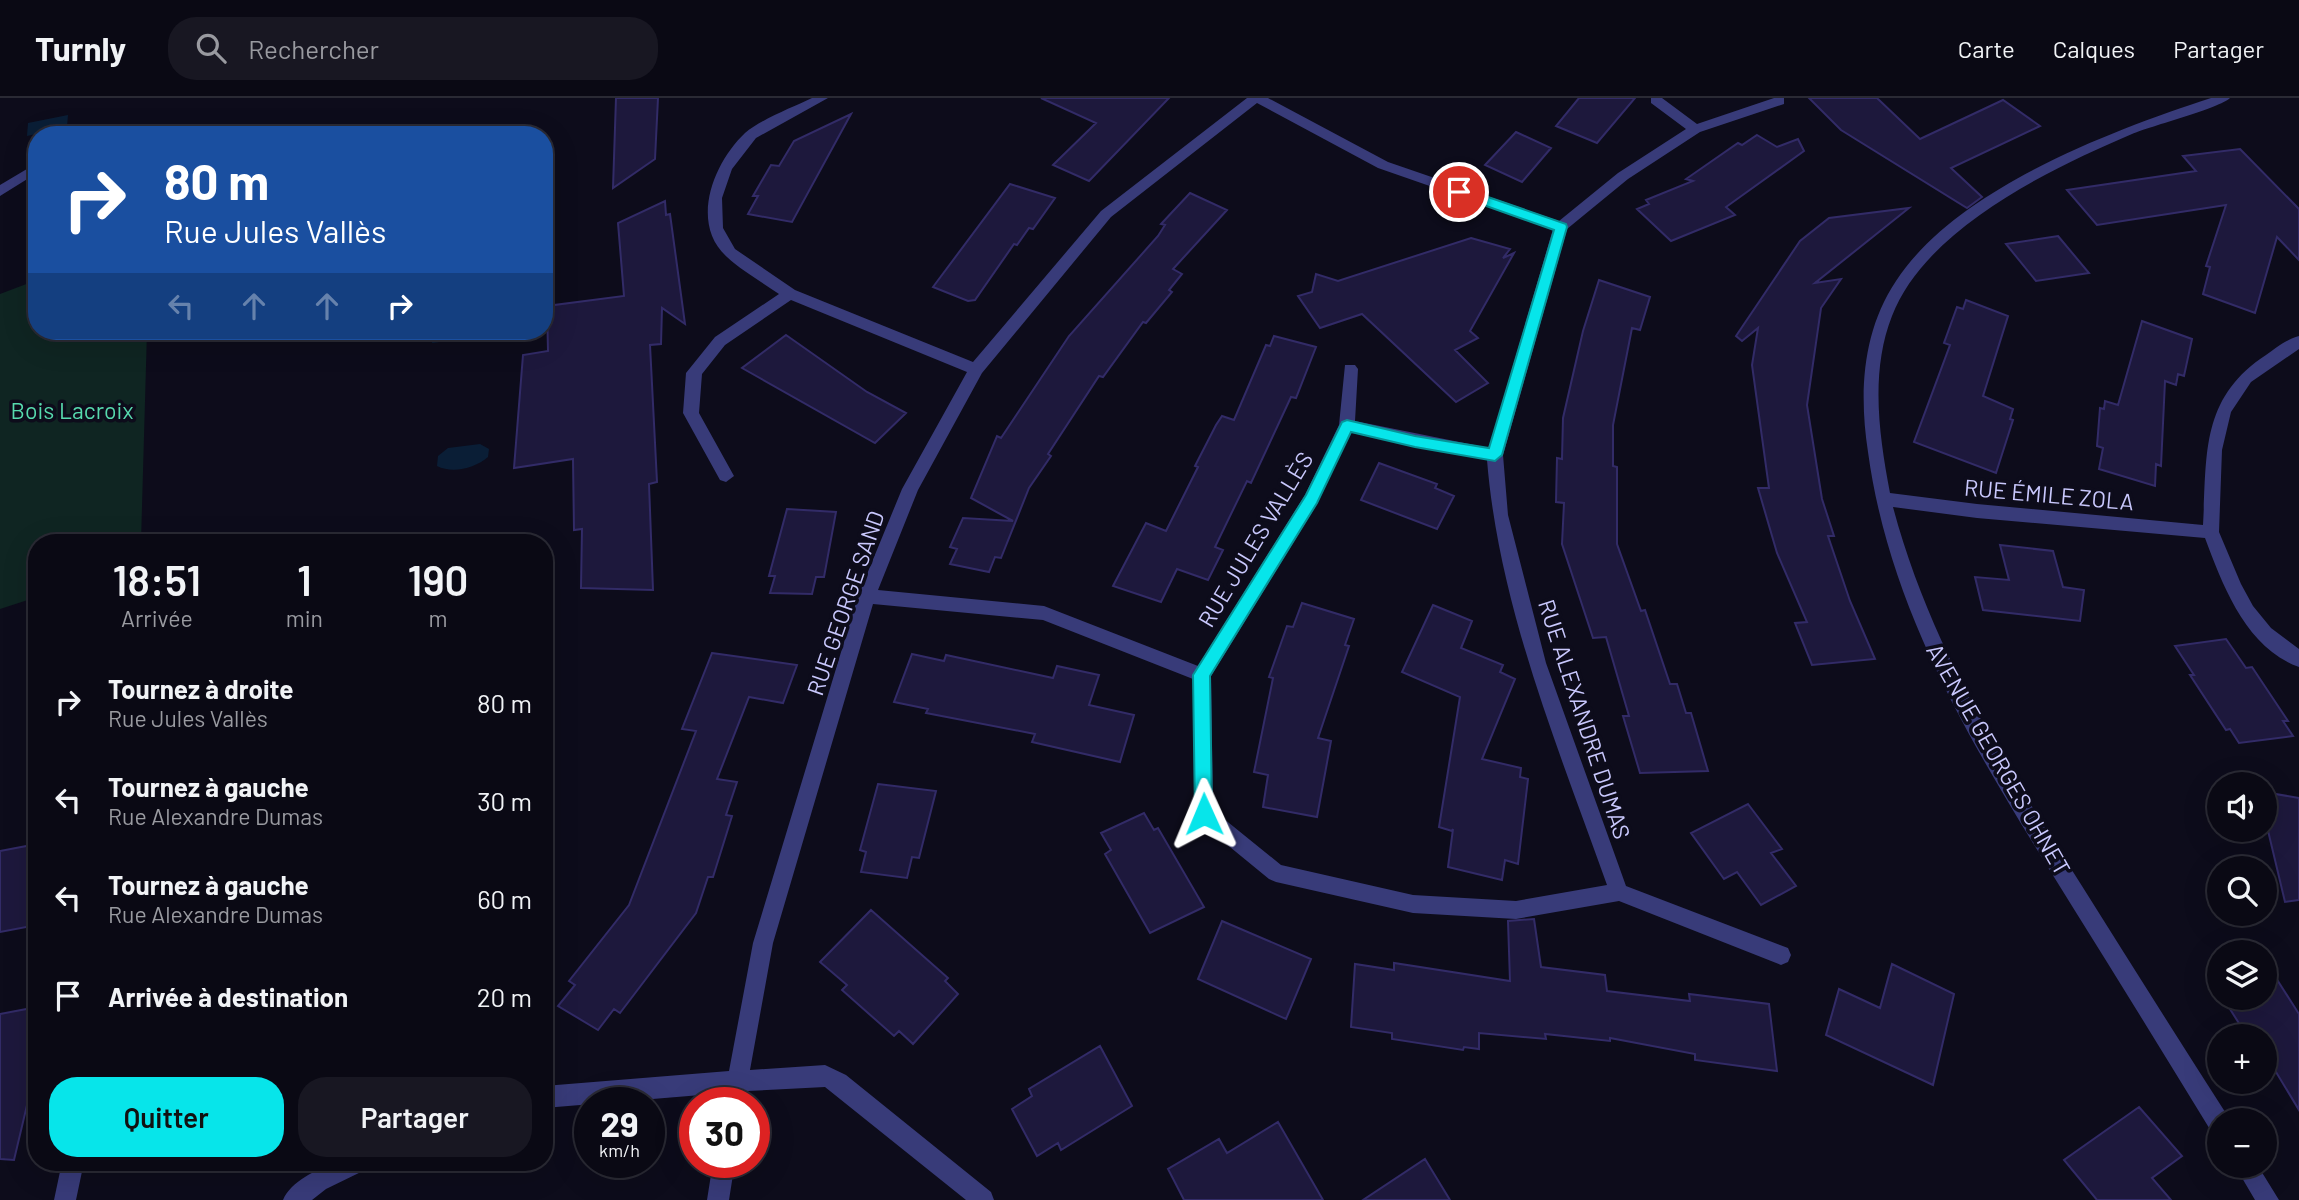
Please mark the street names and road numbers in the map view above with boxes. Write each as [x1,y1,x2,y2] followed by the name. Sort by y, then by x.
[1192,446,1318,632] street label: RUE JULES VALLÈS
[1963,473,2135,515] street label: RUE ÉMILE ZOLA
[800,507,890,699] street label: RUE GEORGE SAND
[1533,596,1637,842] street label: RUE ALEXANDRE DUMAS
[1921,638,2077,880] street label: AVENUE GEORGES OHNET

